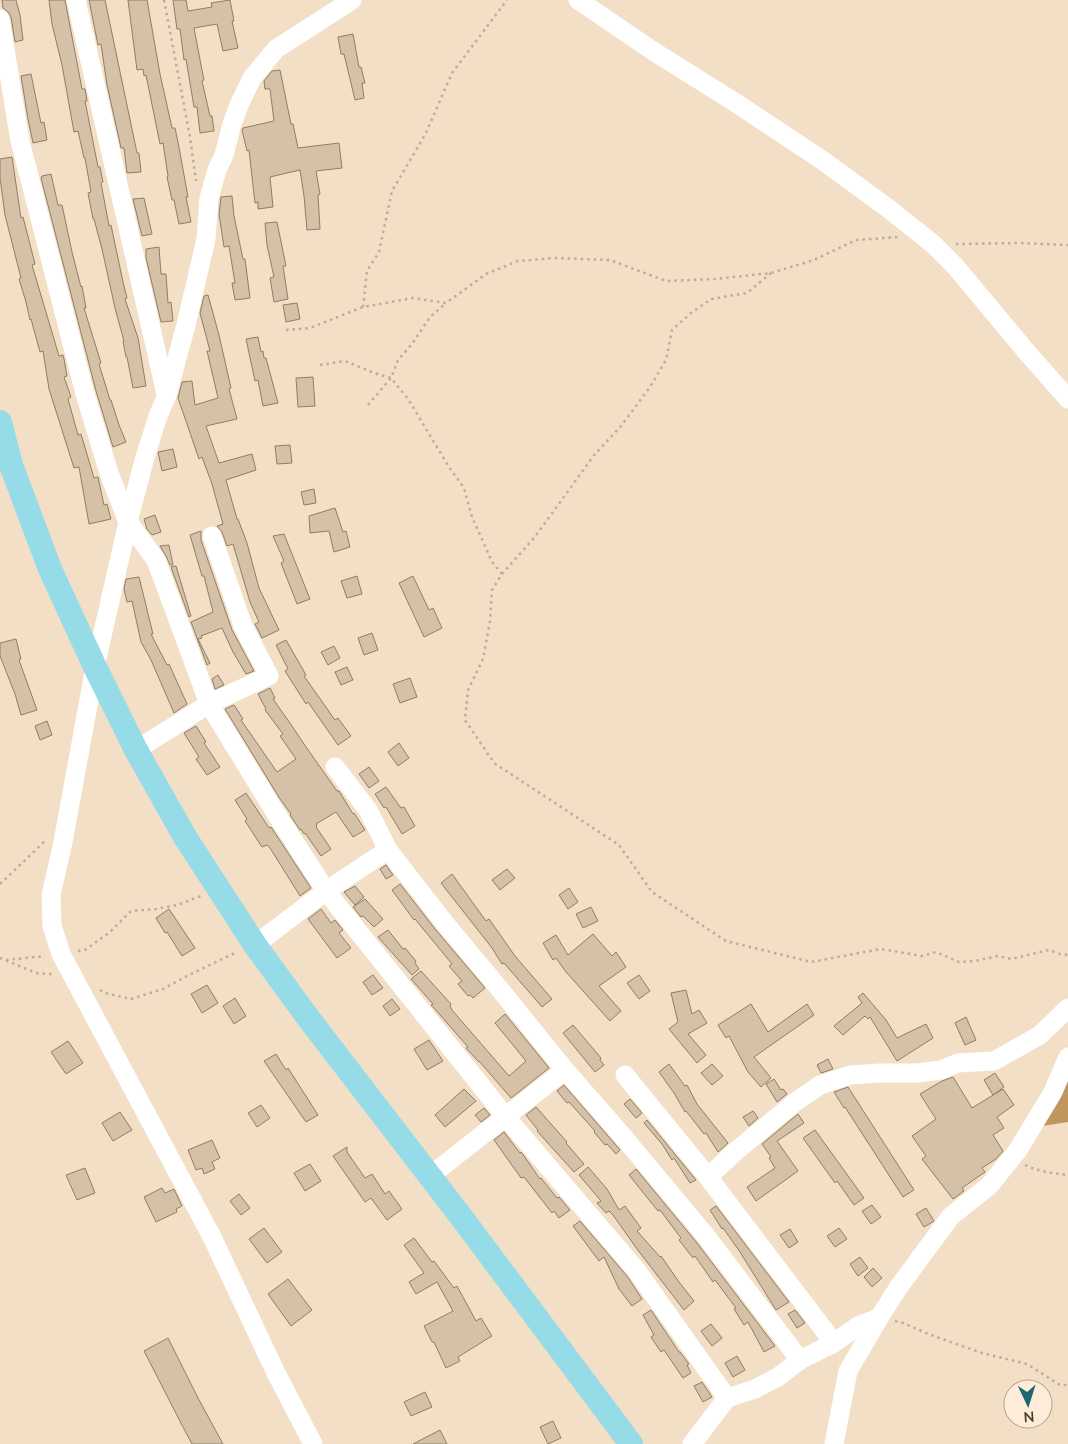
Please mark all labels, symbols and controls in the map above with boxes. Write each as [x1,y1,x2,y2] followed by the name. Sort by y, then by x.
[1003,1379,1053,1429] north arrow
[1023,1409,1035,1426] text: N

